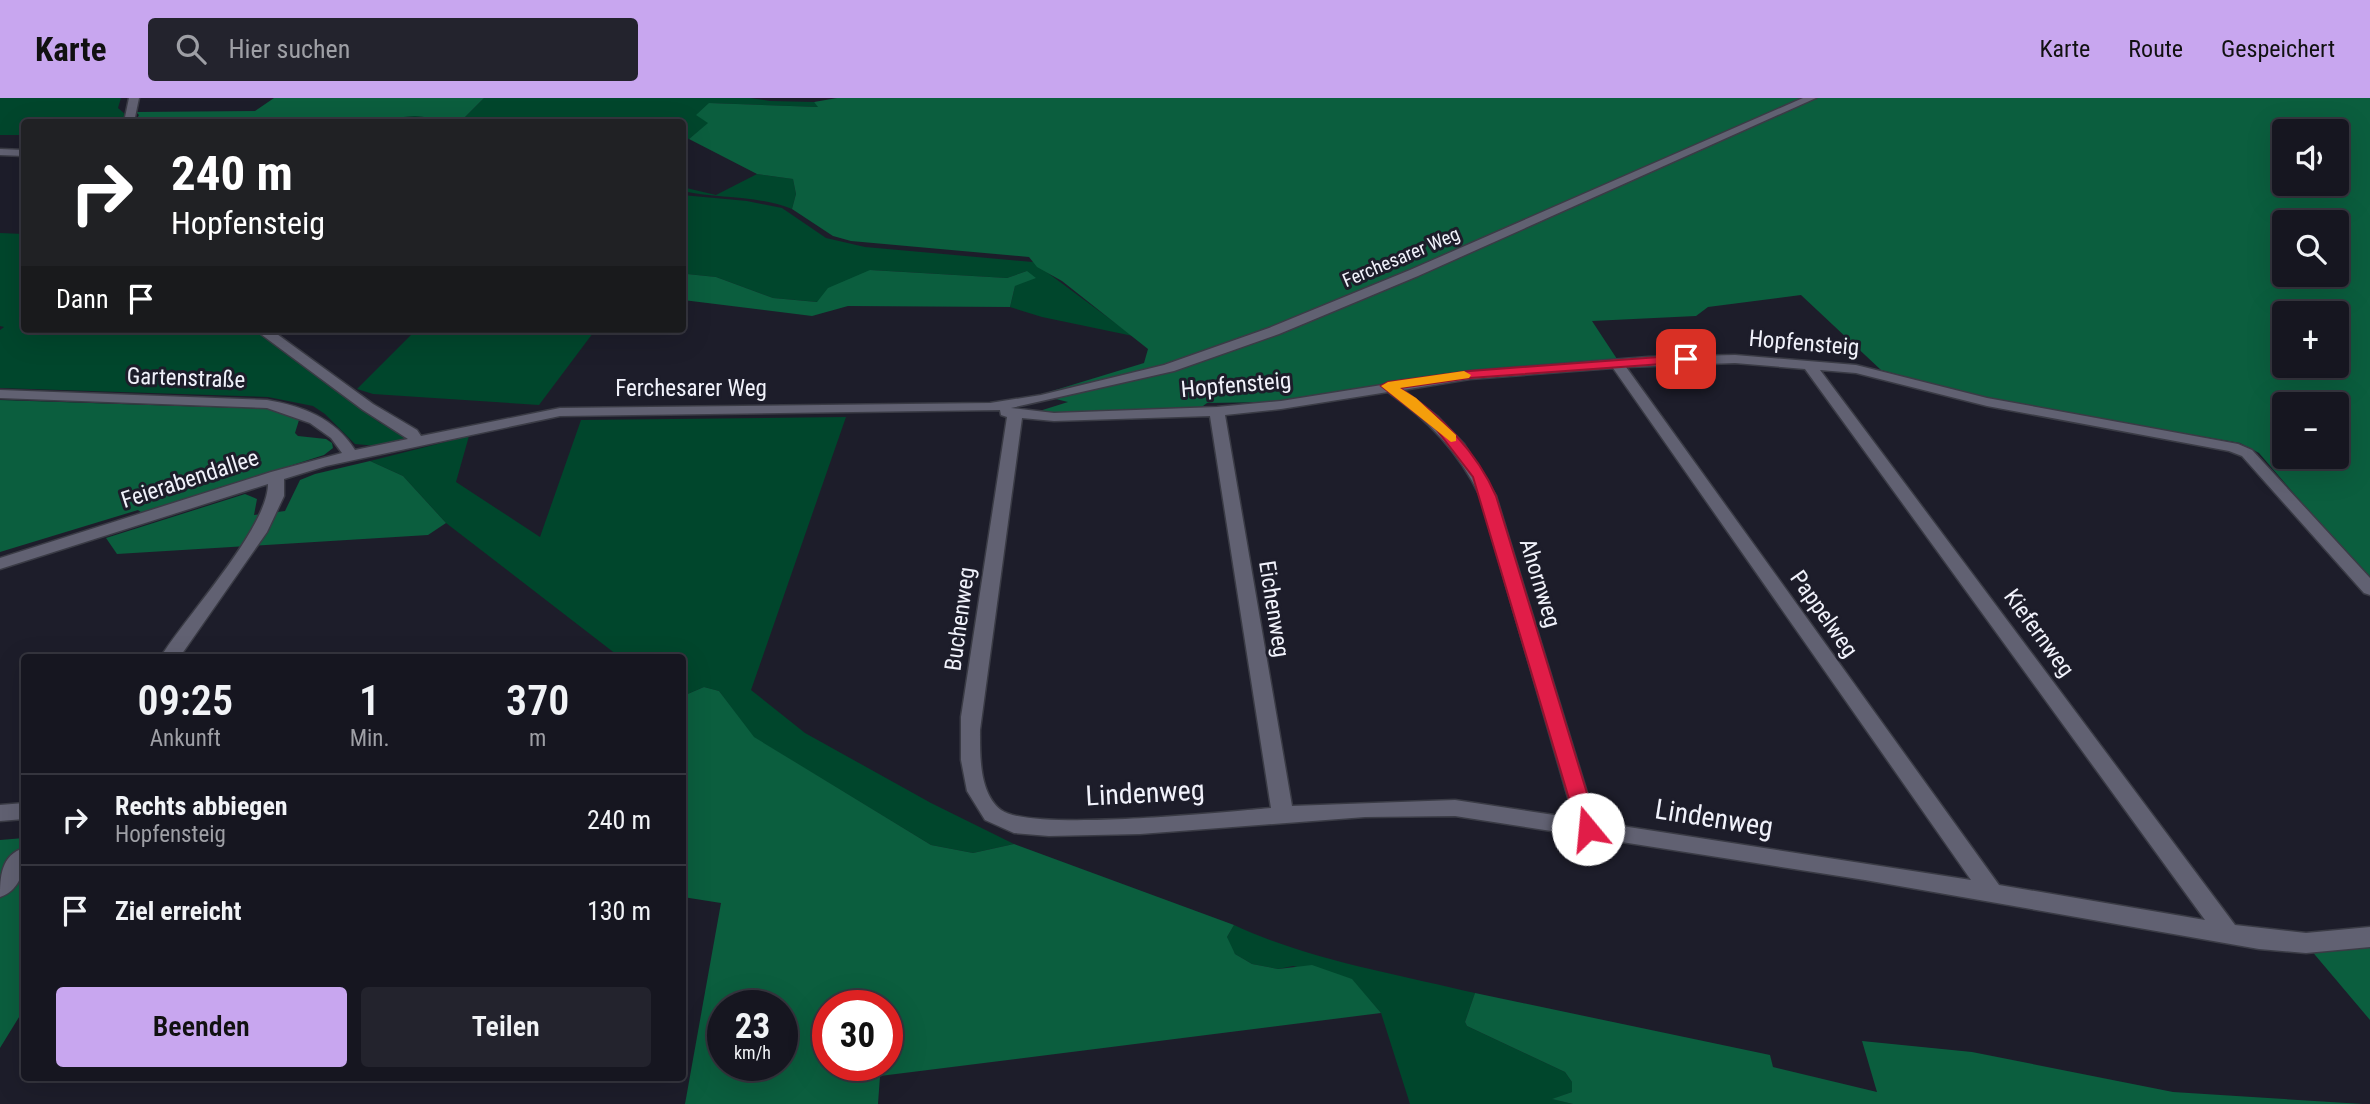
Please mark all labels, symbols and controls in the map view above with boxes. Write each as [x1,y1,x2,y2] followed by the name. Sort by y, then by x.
[148,18,638,81] search box
[35,30,106,69] text: Karte
[172,30,210,68] icon: search
[228,34,350,64] text: Hier suchen
[2040,35,2090,63] text: Karte
[2128,35,2183,63] text: Route
[2221,35,2335,63] text: Gespeichert
[2272,119,2349,469] map controls
[2272,119,2349,196] button: sound
[171,145,293,202] text: 240 m
[56,147,147,238] icon: right
[171,204,325,242] text: Hopfensteig
[2272,210,2349,287] button: search
[1339,222,1463,292] street label: Ferchesarer Weg
[122,280,160,318] icon: arrive
[56,284,108,314] text: Dann
[2272,301,2349,378] button: +
[1748,325,1860,361] street label: Hopfensteig
[1656,329,1716,389] pin
[1667,340,1705,378] icon: arrive
[126,362,246,394] street label: Gartenstraße
[1180,367,1292,403] street label: Hopfensteig
[615,375,767,402] street label: Ferchesarer Weg
[2272,392,2349,469] button: −
[118,444,262,514] street label: Feierabendallee
[1514,535,1566,631] street label: Ahornweg
[1253,559,1295,659] street label: Eichenweg
[939,565,981,673] street label: Buchenweg
[1784,566,1864,662] street label: Pappelweg
[1998,584,2080,682] street label: Kiefernweg
[138,676,233,725] text: 09:25
[359,676,380,725] text: 1
[506,676,569,725] text: 370
[150,725,221,752] text: Ankunft
[350,725,390,752] text: Min.
[529,725,546,752] text: m
[1085,773,1205,813] street label: Lindenweg
[115,791,288,821] text: Rechts abbiegen
[1551,792,1625,866] position arrow
[1653,792,1775,844] street label: Lindenweg
[56,801,94,839] icon: right
[587,805,651,835] text: 240 m
[115,821,226,848] text: Hopfensteig
[56,892,94,930] icon: arrive
[115,896,241,926] text: Ziel erreicht
[587,896,651,926] text: 130 m
[56,987,347,1067] button: Beenden
[361,987,651,1067] button: Teilen
[812,990,903,1081] speed limit sign: 30
[735,1006,770,1047] text: 23
[734,1042,771,1063] text: km/h

